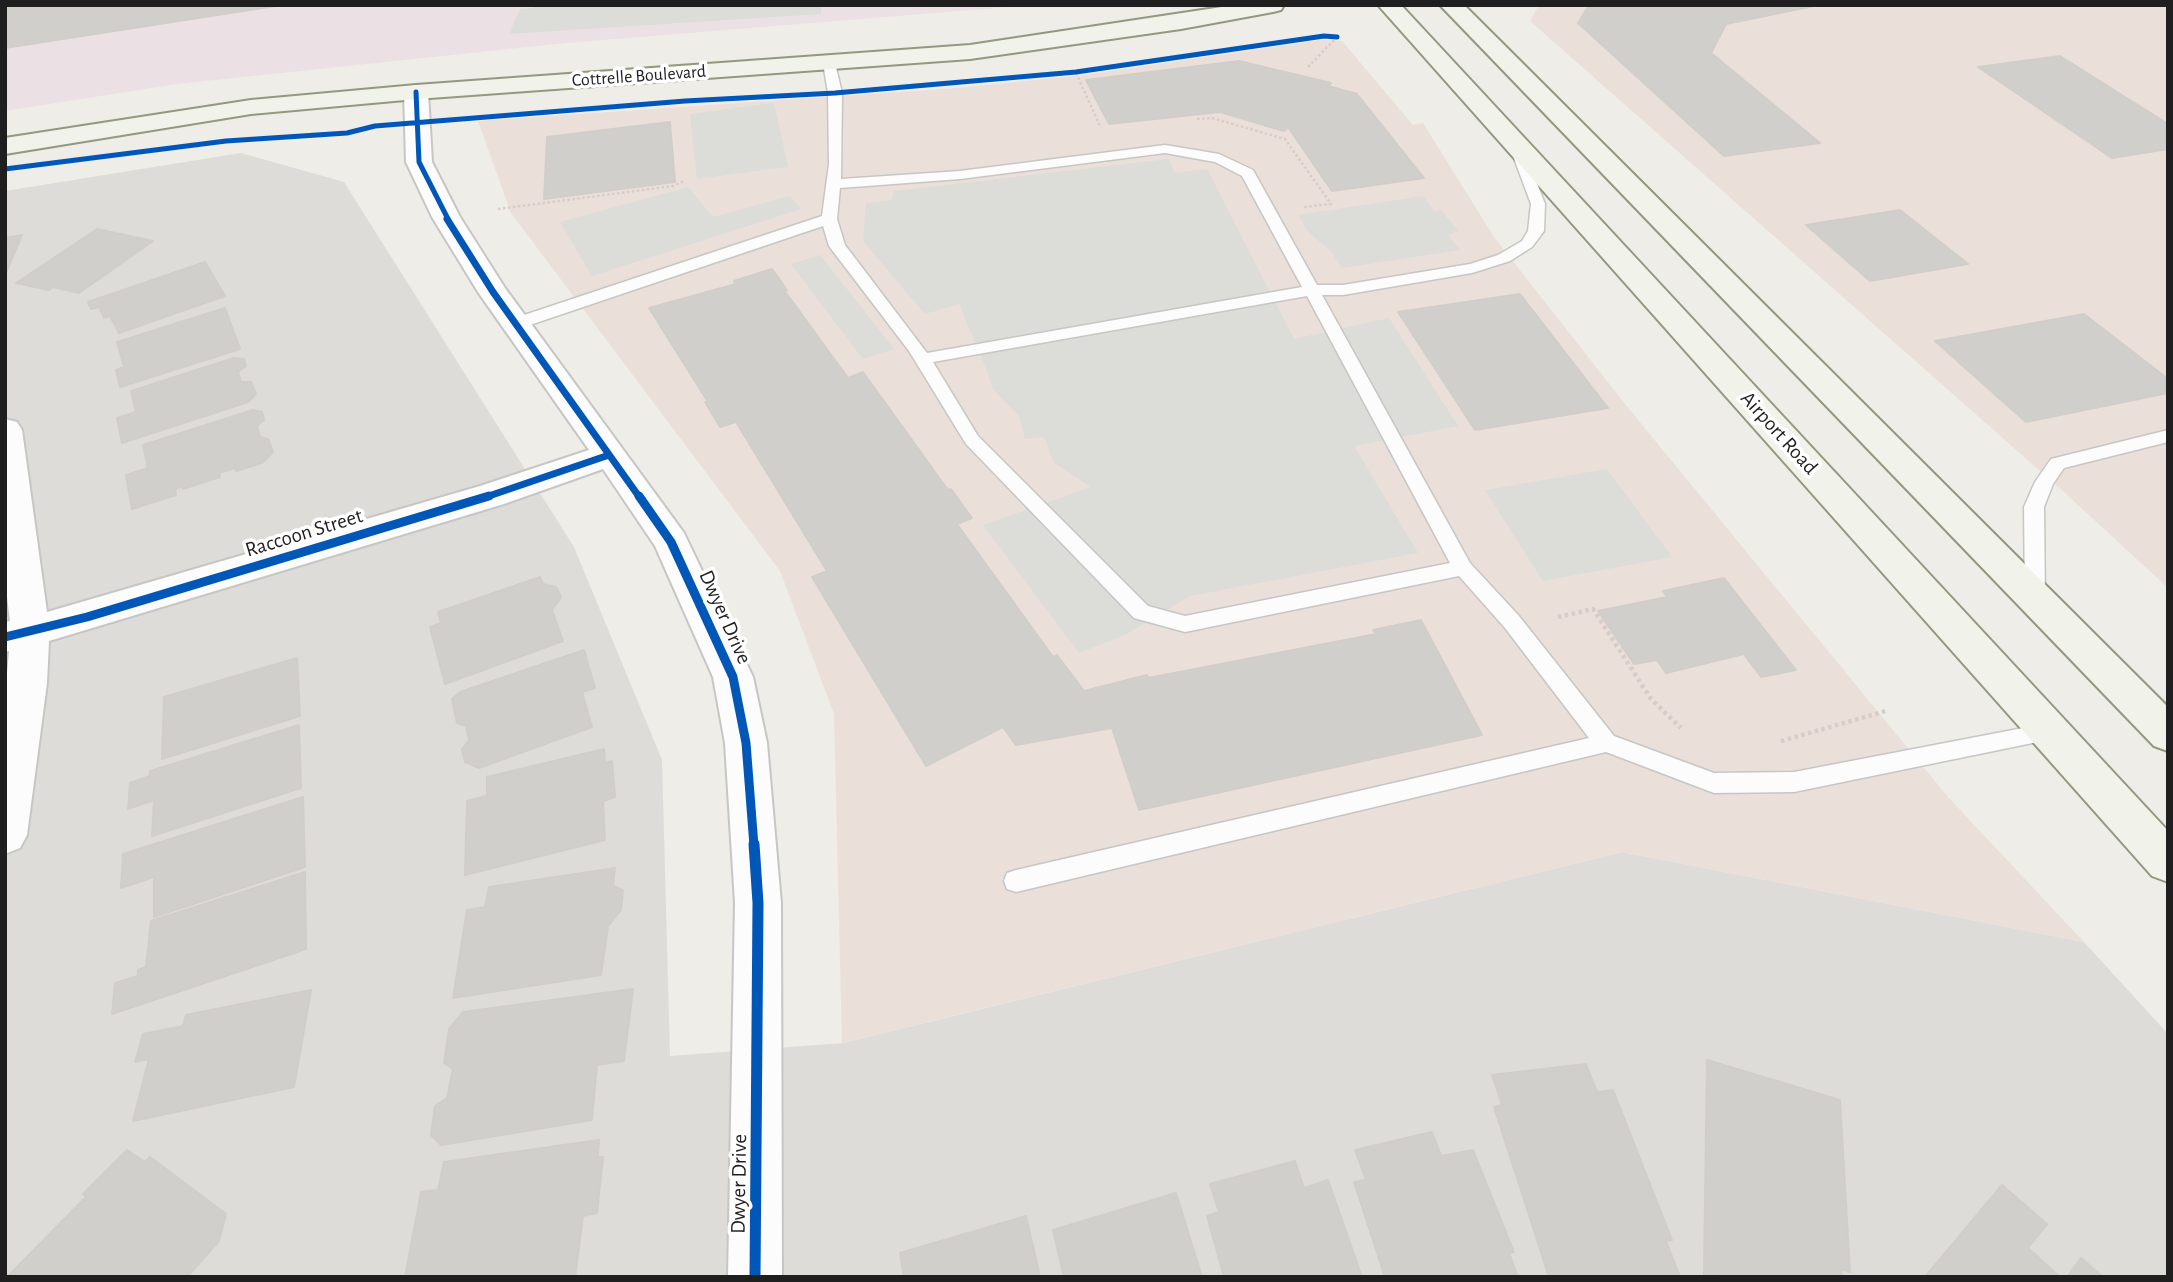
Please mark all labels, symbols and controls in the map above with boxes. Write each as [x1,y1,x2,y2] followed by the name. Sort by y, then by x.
[571,61,707,91] street label: Cottrelle Boulevard
[1735,386,1823,480] street label: Airport Road
[242,503,366,563] street label: Raccoon Street
[693,566,757,668] street label: Dwyer Drive
[726,1134,752,1234] street label: Dwyer Drive

